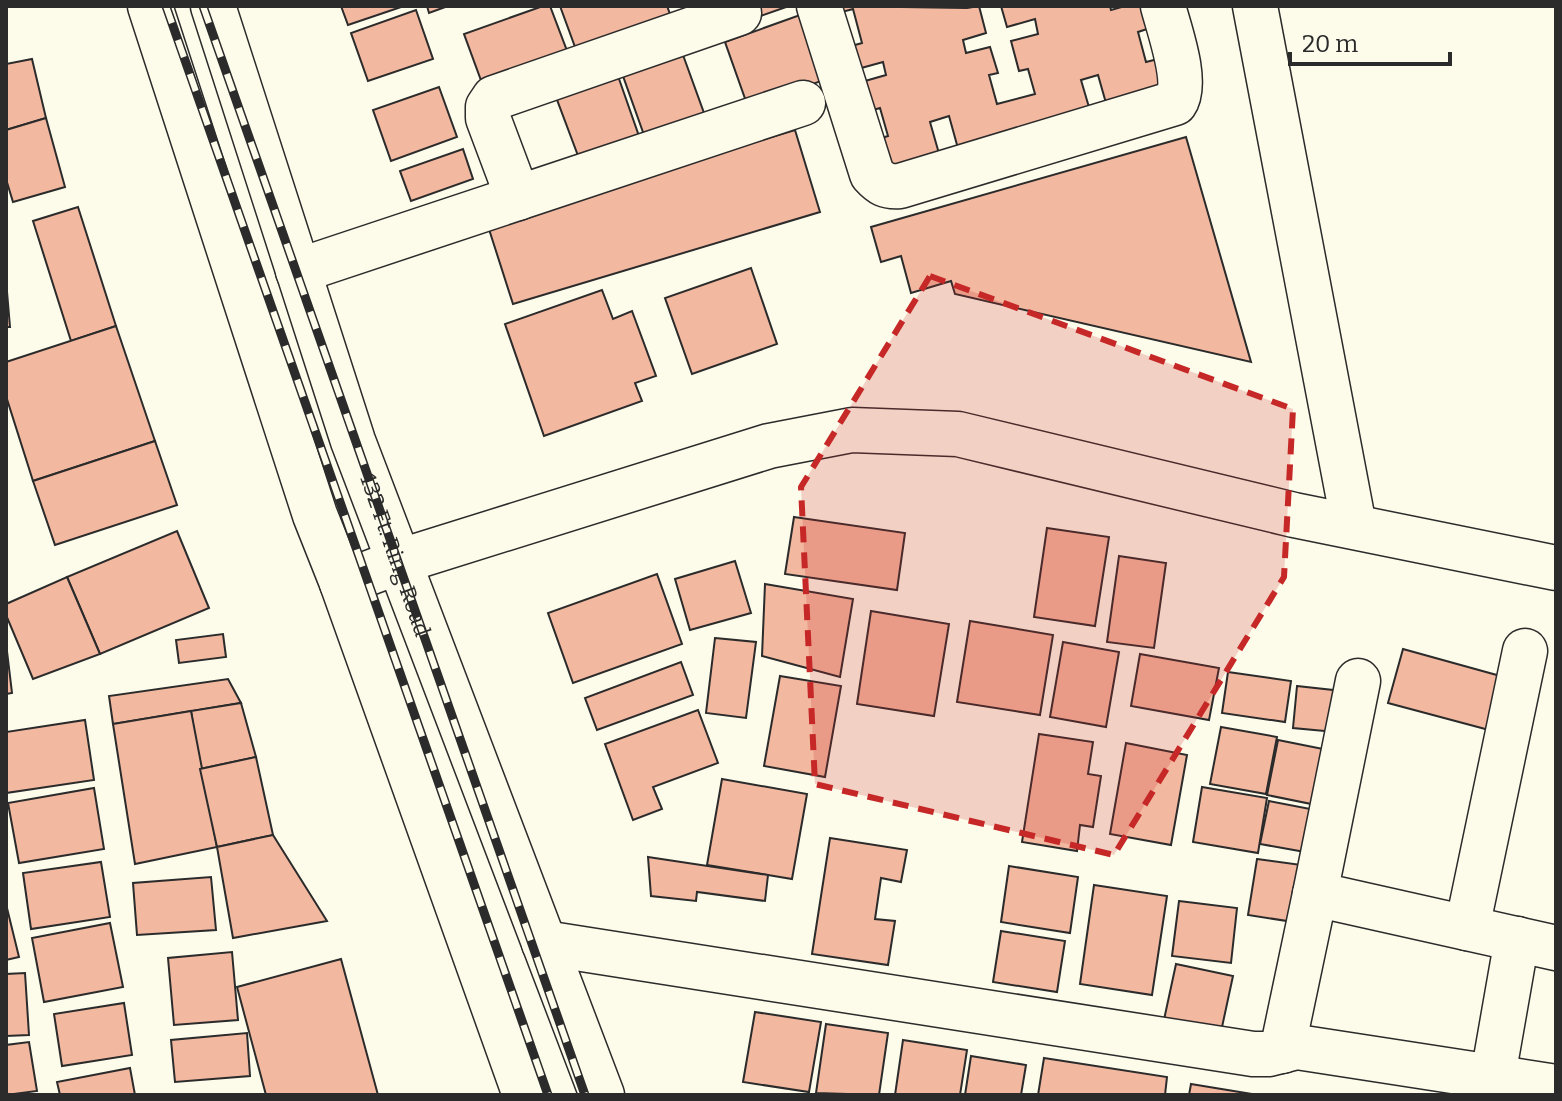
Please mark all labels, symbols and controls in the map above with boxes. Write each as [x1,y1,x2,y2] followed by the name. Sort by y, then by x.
[1290,16,1450,66] scale bar
[1302,30,1358,58] text: 20 m
[355,470,437,640] street label: 132 Ft. Ring Road

